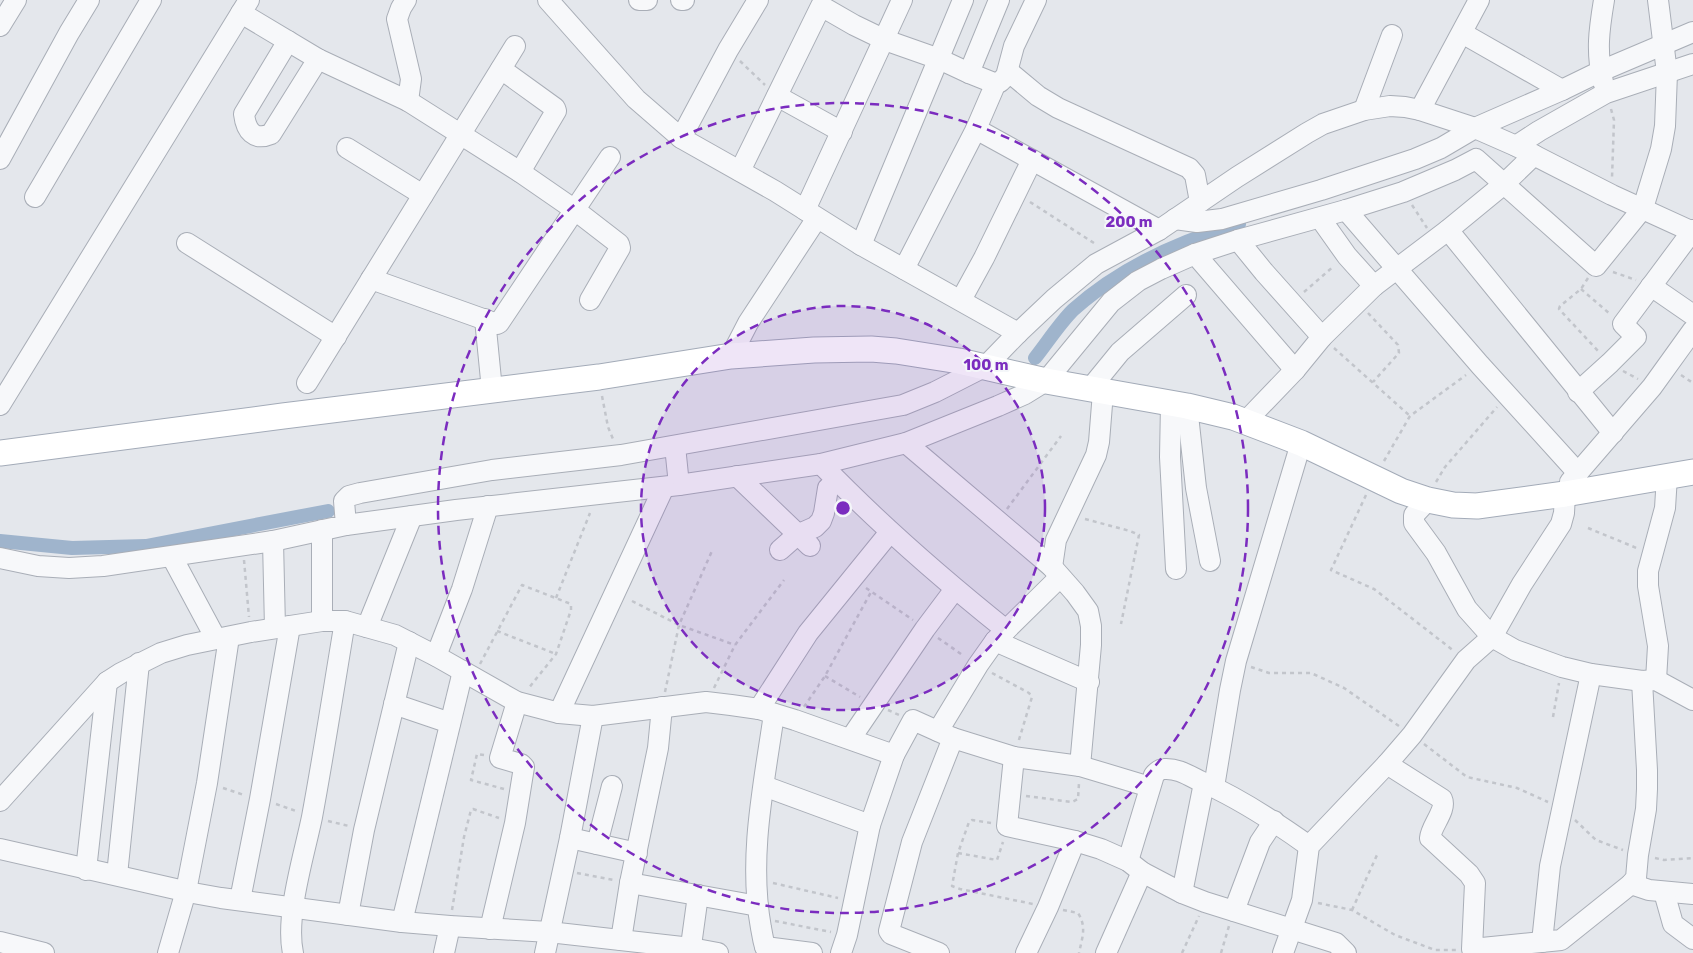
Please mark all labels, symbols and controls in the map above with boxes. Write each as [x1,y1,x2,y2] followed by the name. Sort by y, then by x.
[1105,213,1153,231] text: 200 m
[964,356,1008,374] text: 100 m
[834,499,852,517] centre of rings

